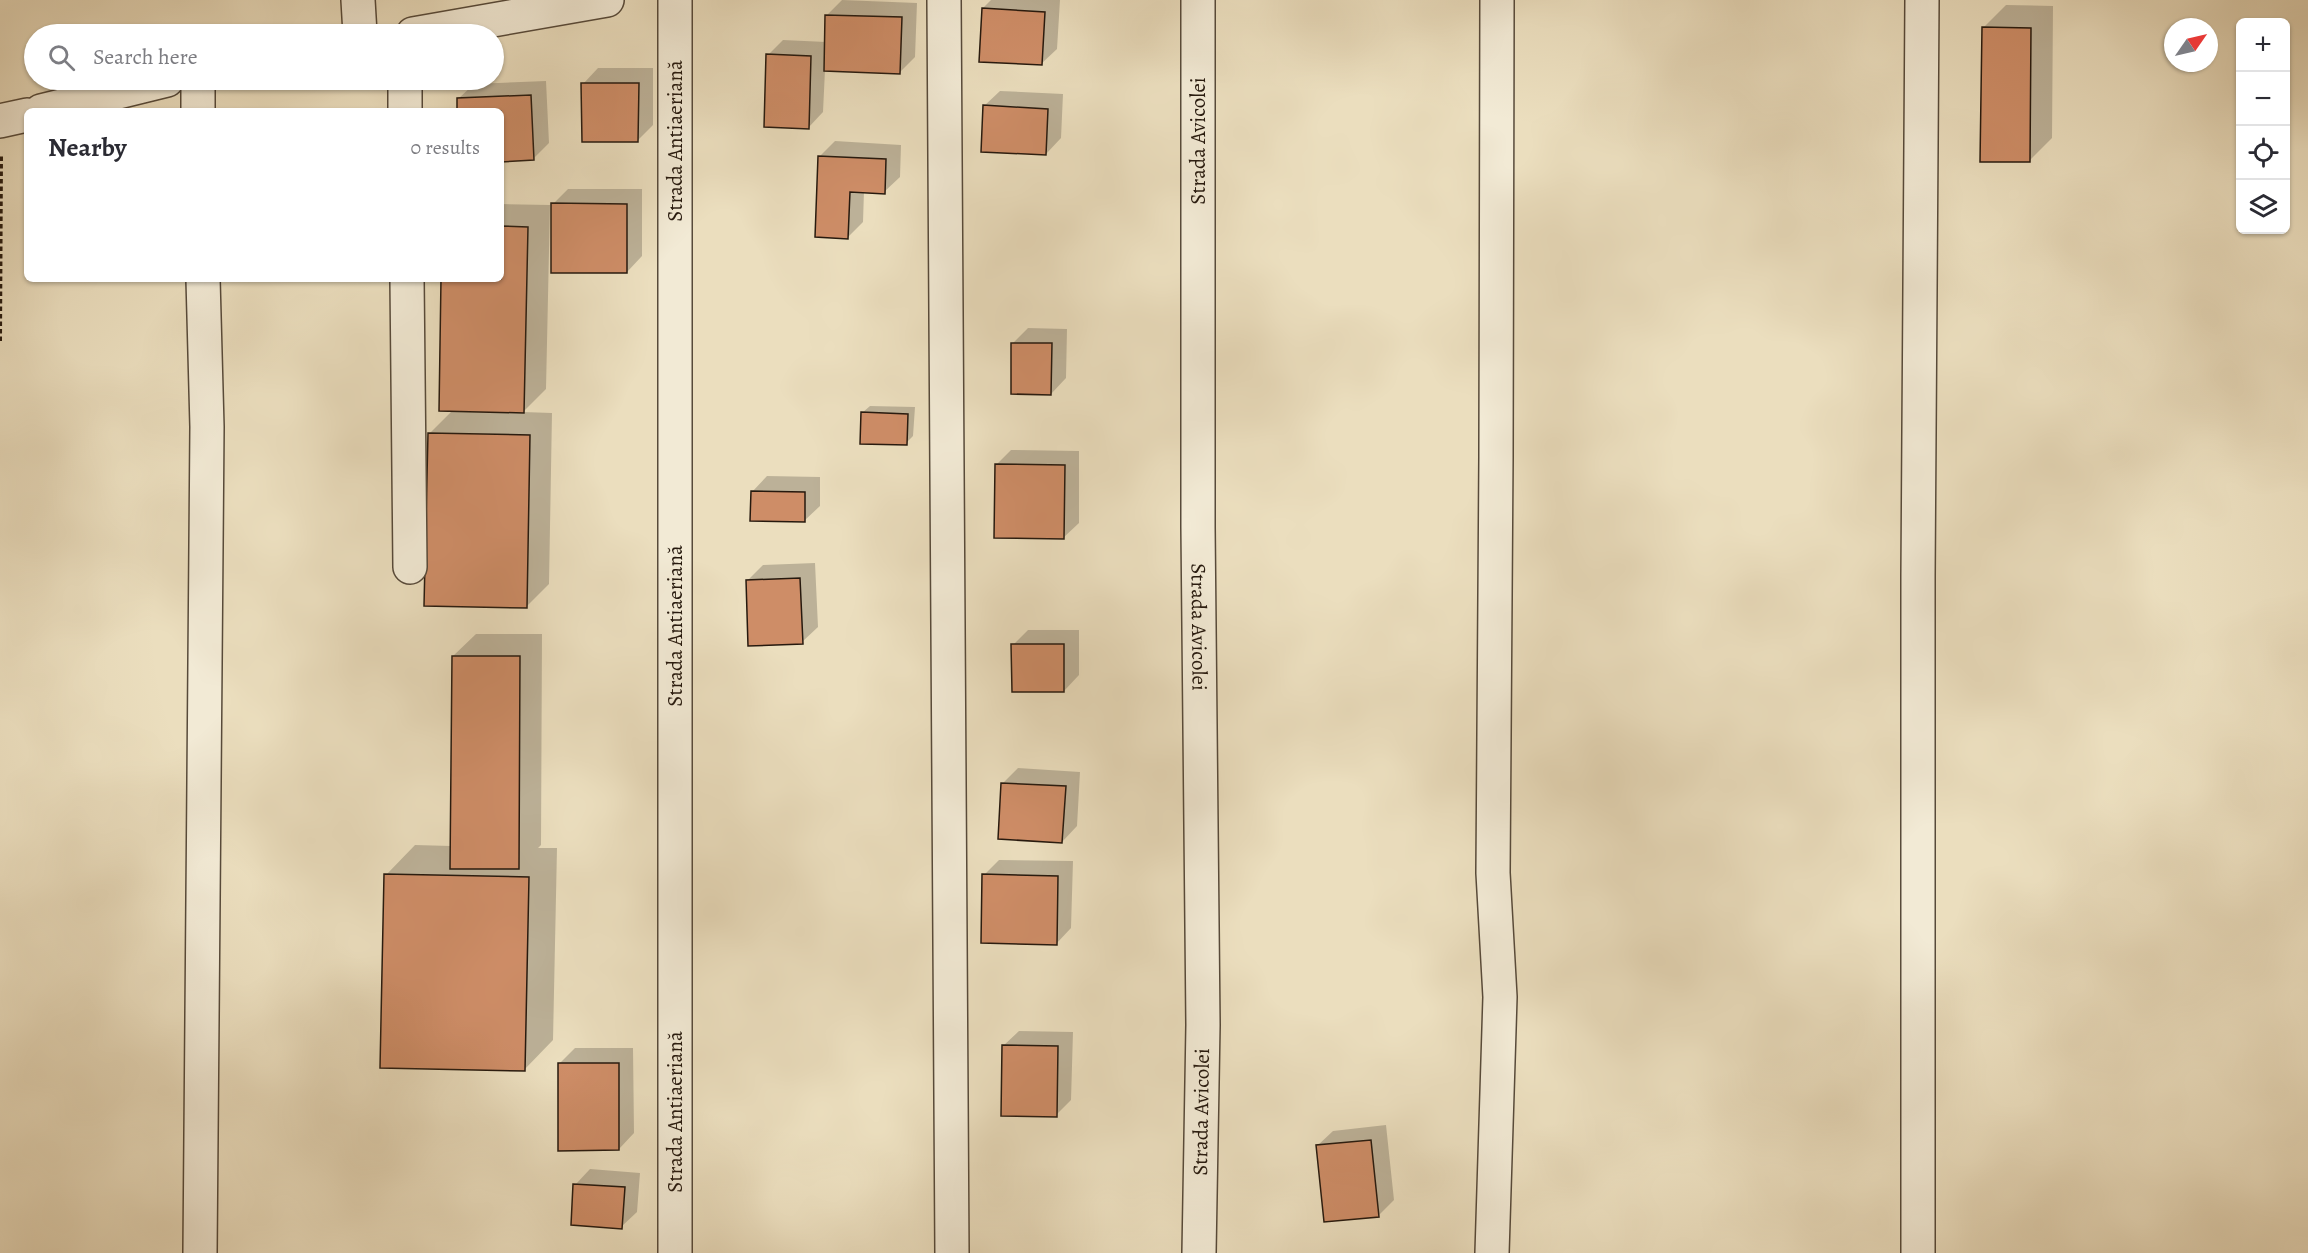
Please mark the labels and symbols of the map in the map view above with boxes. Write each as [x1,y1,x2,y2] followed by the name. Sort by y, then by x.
[2164,18,2218,72] north arrow
[661,60,689,222] street label: Strada Antiaeriană
[1184,77,1212,205] street label: Strada Avicolei
[661,545,689,707] street label: Strada Antiaeriană
[1184,563,1214,691] street label: Strada Avicolei
[661,1031,689,1193] street label: Strada Antiaeriană
[1186,1048,1216,1176] street label: Strada Avicolei

